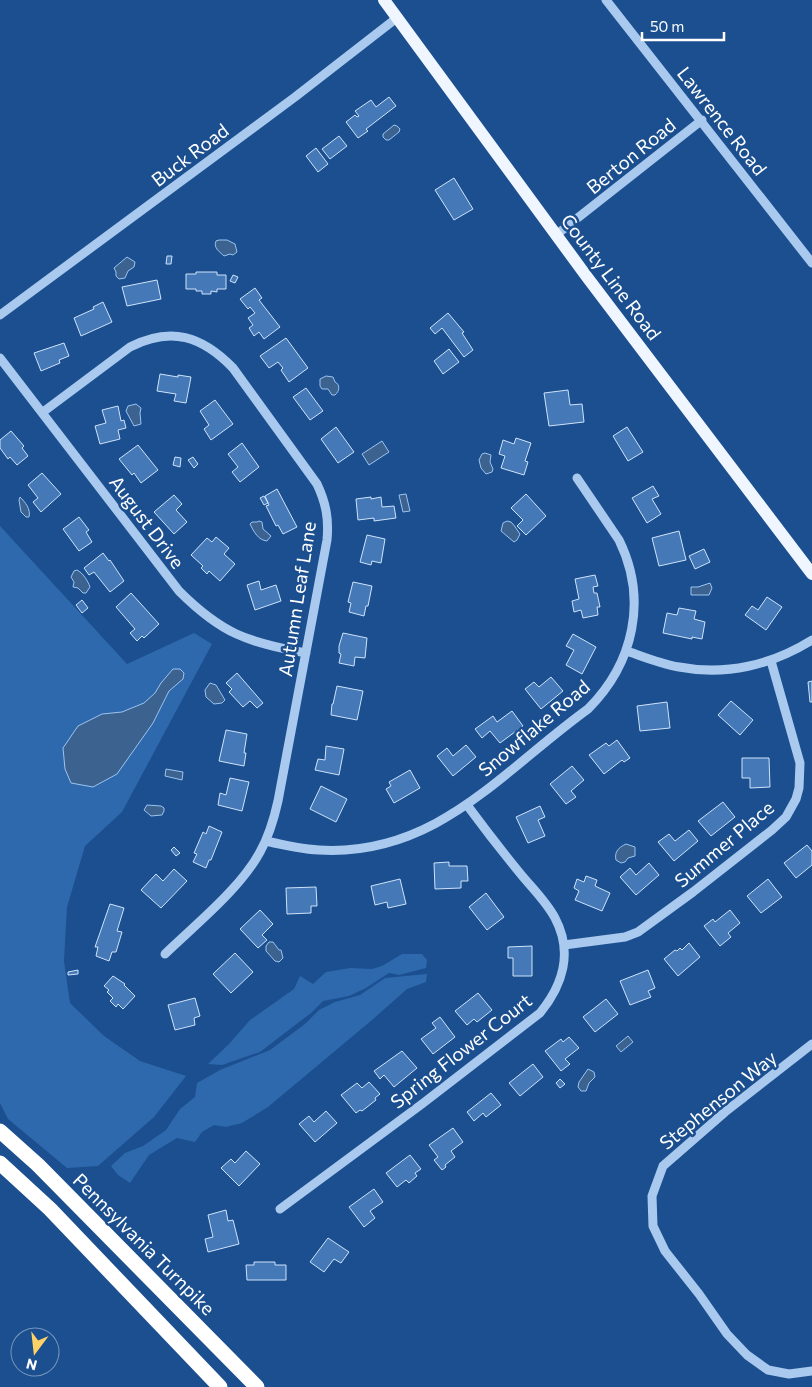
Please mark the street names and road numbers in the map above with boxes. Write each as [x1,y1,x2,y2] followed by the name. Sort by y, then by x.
[673,62,772,180] street label: Lawrence Road
[582,113,680,198] street label: Berton Road
[147,118,233,191] street label: Buck Road
[557,209,666,344] street label: County Line Road
[105,471,190,573] street label: August Drive
[273,520,320,678] street label: Autumn Leaf Lane
[473,674,594,781] street label: Snowflake Road
[669,796,778,892] street label: Summer Place
[385,988,536,1113] street label: Spring Flower Court
[654,1045,781,1154] street label: Stephenson Way
[69,1168,220,1319] street label: Pennsylvania Turnpike

